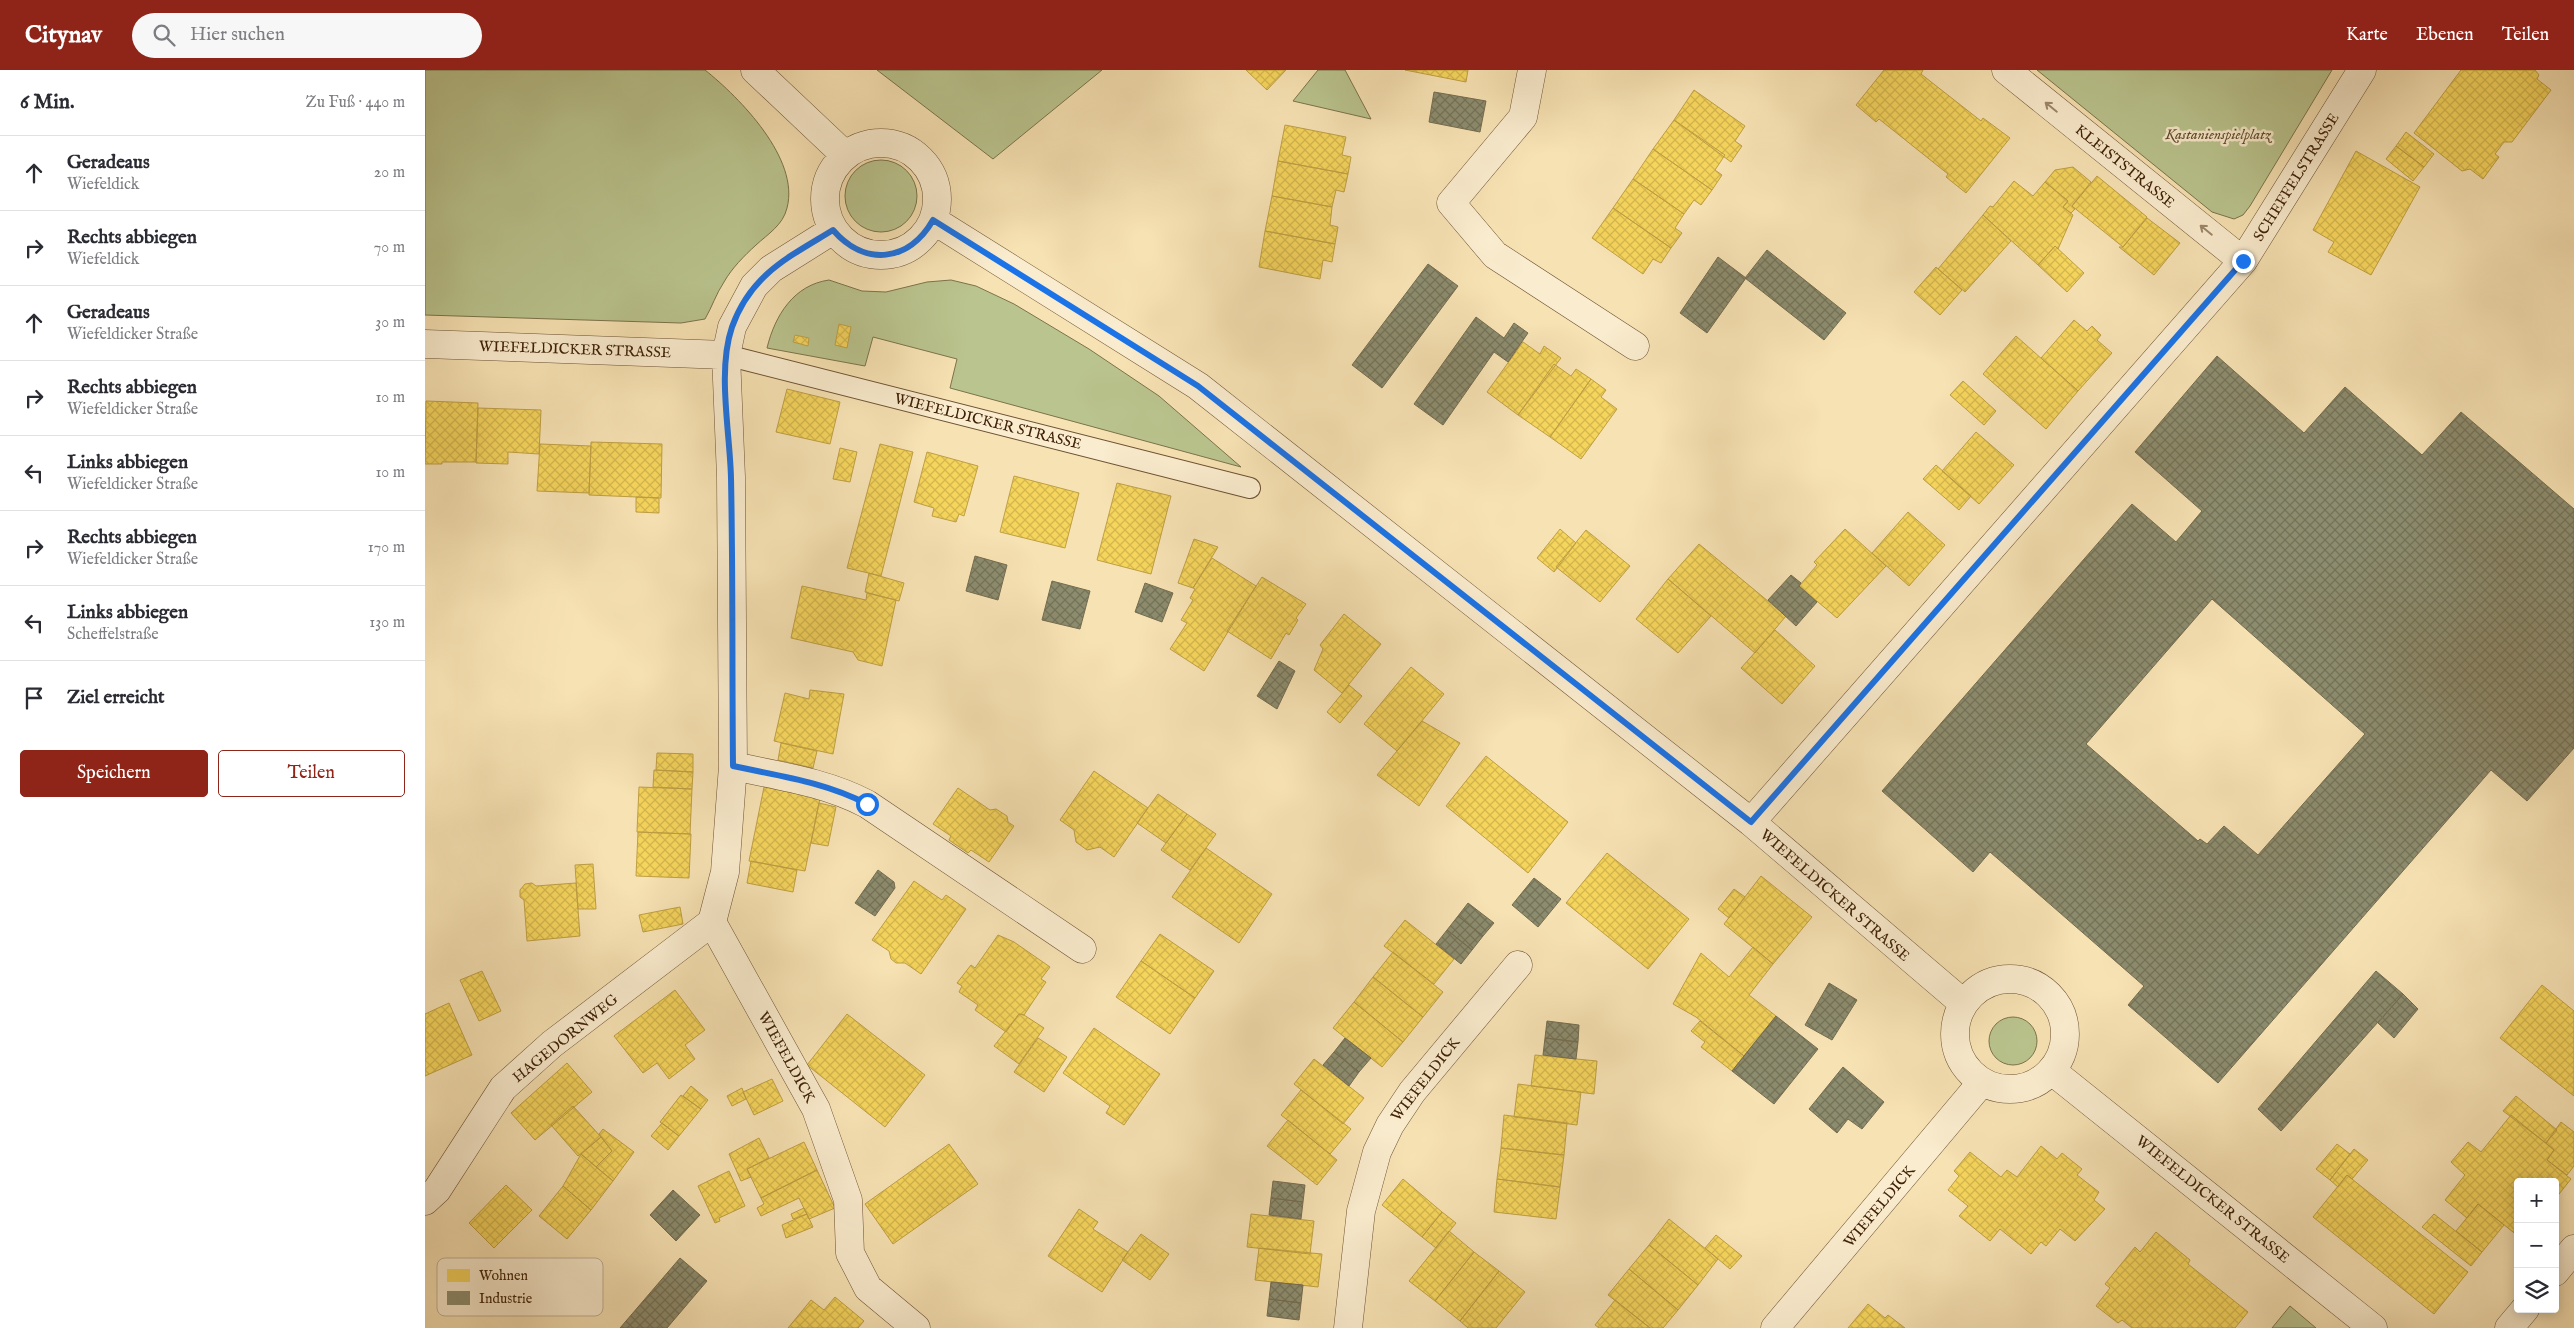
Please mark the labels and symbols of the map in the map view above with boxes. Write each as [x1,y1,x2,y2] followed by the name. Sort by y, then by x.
[2045,101,2058,112] one-way arrow
[2249,110,2344,245] street label: SCHEFFELSTRASSE
[2071,120,2178,212] street label: KLEISTSTRASSE
[2164,125,2272,144] park label: Kastanienspielplatz
[2199,225,2212,236] one-way arrow
[2232,250,2255,273] route end
[479,337,671,362] street label: WIEFELDICKER STRASSE
[892,389,1084,454] street label: WIEFELDICKER STRASSE
[856,793,879,816] route start
[1756,825,1913,966] street label: WIEFELDICKER STRASSE
[509,990,622,1087] street label: HAGEDORNWEG
[754,1008,820,1106] street label: WIEFELDICK
[1387,1033,1464,1125] street label: WIEFELDICK
[2132,1131,2293,1267] street label: WIEFELDICKER STRASSE
[1839,1161,1919,1251] street label: WIEFELDICK
[437,1258,603,1316] legend
[479,1267,528,1285] text: Wohnen
[479,1290,533,1308] text: Industrie

